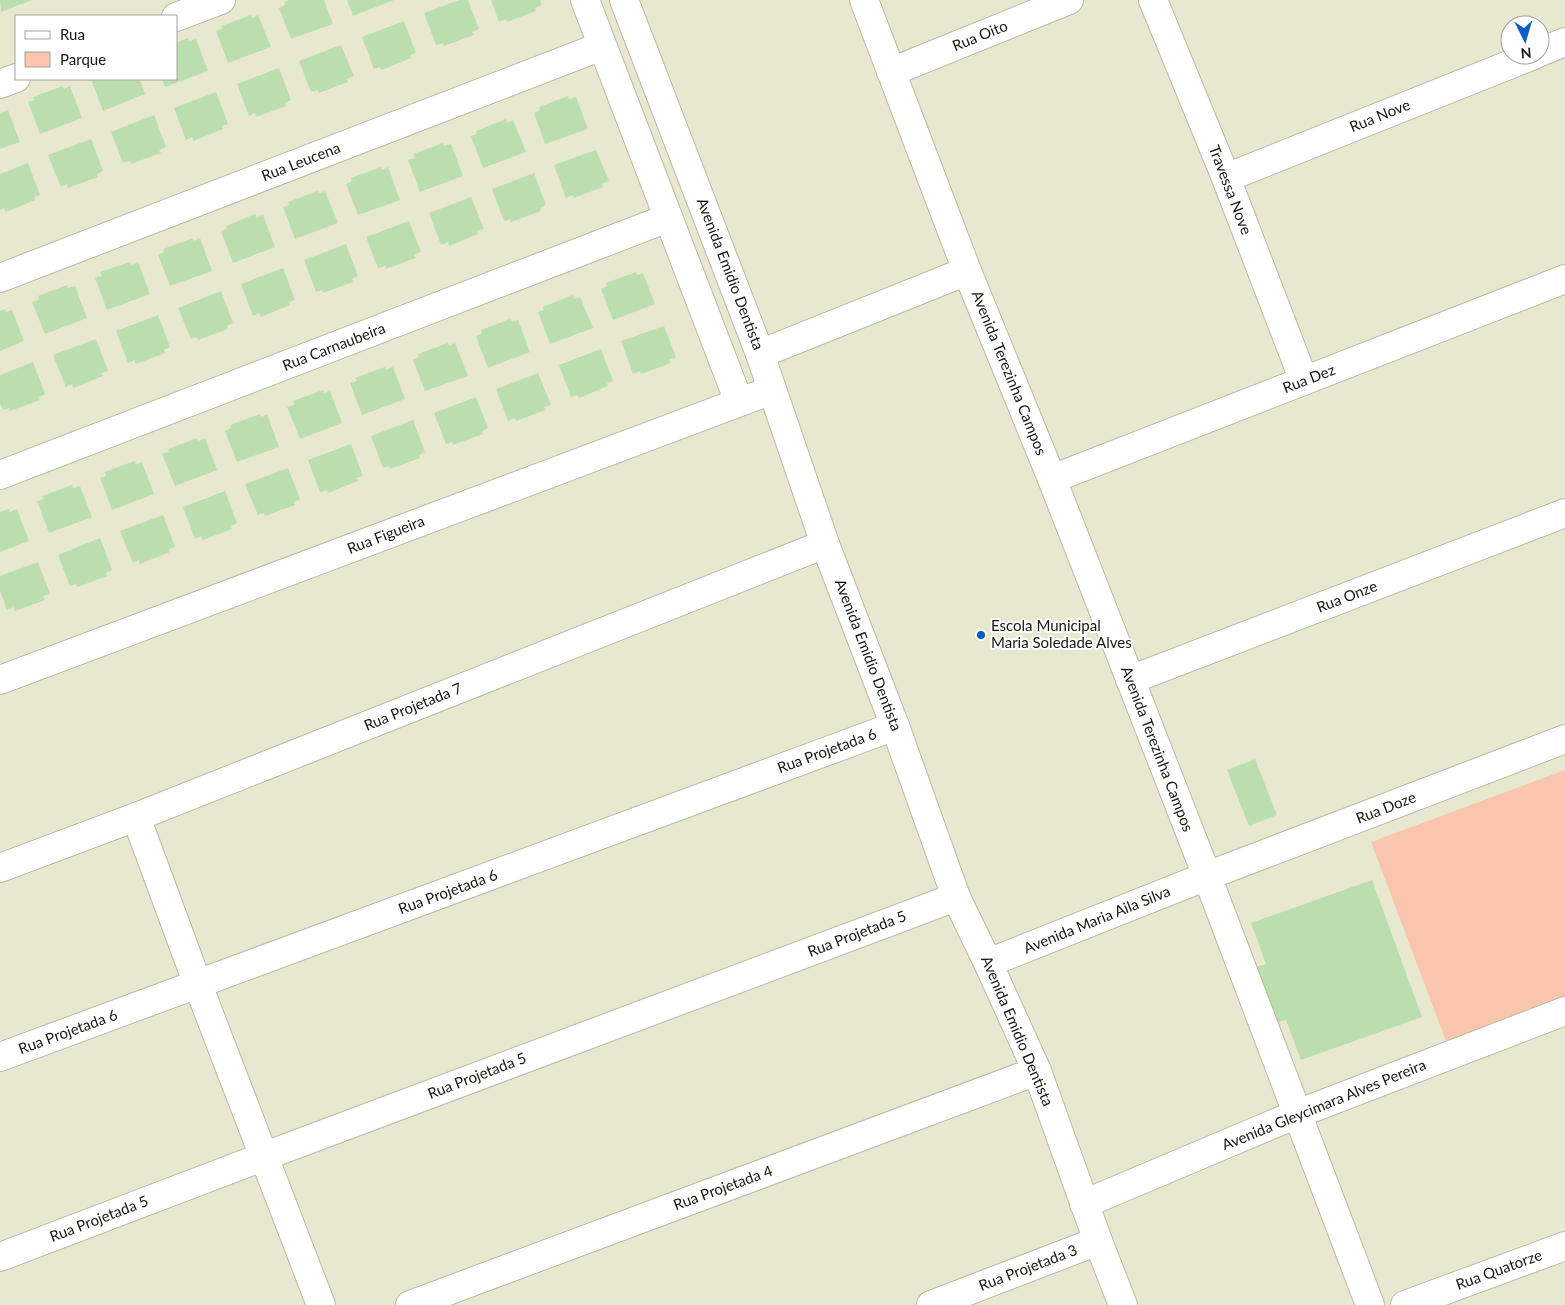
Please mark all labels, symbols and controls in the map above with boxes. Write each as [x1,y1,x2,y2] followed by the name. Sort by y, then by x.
[15,15,178,80] legend
[1500,15,1550,65] north arrow
[949,16,1010,54] street label: Rua Oito
[60,25,85,43] text: Rua
[1520,45,1532,62] text: N
[60,50,106,68] text: Parque
[1347,95,1413,135] street label: Rua Nove
[259,138,343,184] street label: Rua Leucena
[1206,142,1256,237] street label: Travessa Nove
[694,195,768,352] street label: Avenida Emidio Dentista
[969,288,1051,458] street label: Avenida Terezinha Campos
[280,318,388,374] street label: Rua Carnaubeira
[1280,360,1338,396] street label: Rua Dez
[344,511,427,557] street label: Rua Figueira
[832,576,906,733] street label: Avenida Emidio Dentista
[1314,576,1380,616] street label: Rua Onze
[991,616,1132,651] place label: Escola Municipal Maria Soledade Alves
[975,629,987,641] marker: Escola Municipal Maria Soledade Alves
[1118,663,1198,834] street label: Avenida Terezinha Campos
[361,678,464,734] street label: Rua Projetada 7
[775,724,879,776] street label: Rua Projetada 6
[1353,787,1418,827] street label: Rua Doze
[396,865,500,917] street label: Rua Projetada 6
[1021,881,1173,957] street label: Avenida Maria Aila Silva
[805,906,908,960] street label: Rua Projetada 5
[978,953,1058,1108] street label: Avenida Emidio Dentista
[16,1005,120,1057] street label: Rua Projetada 6
[425,1048,528,1102] street label: Rua Projetada 5
[1219,1055,1428,1153] street label: Avenida Gleycimara Alves Pereira
[671,1161,775,1213] street label: Rua Projetada 4
[47,1191,150,1245] street label: Rua Projetada 5
[976,1240,1079,1294] street label: Rua Projetada 3
[1453,1245,1544,1293] street label: Rua Quatorze

